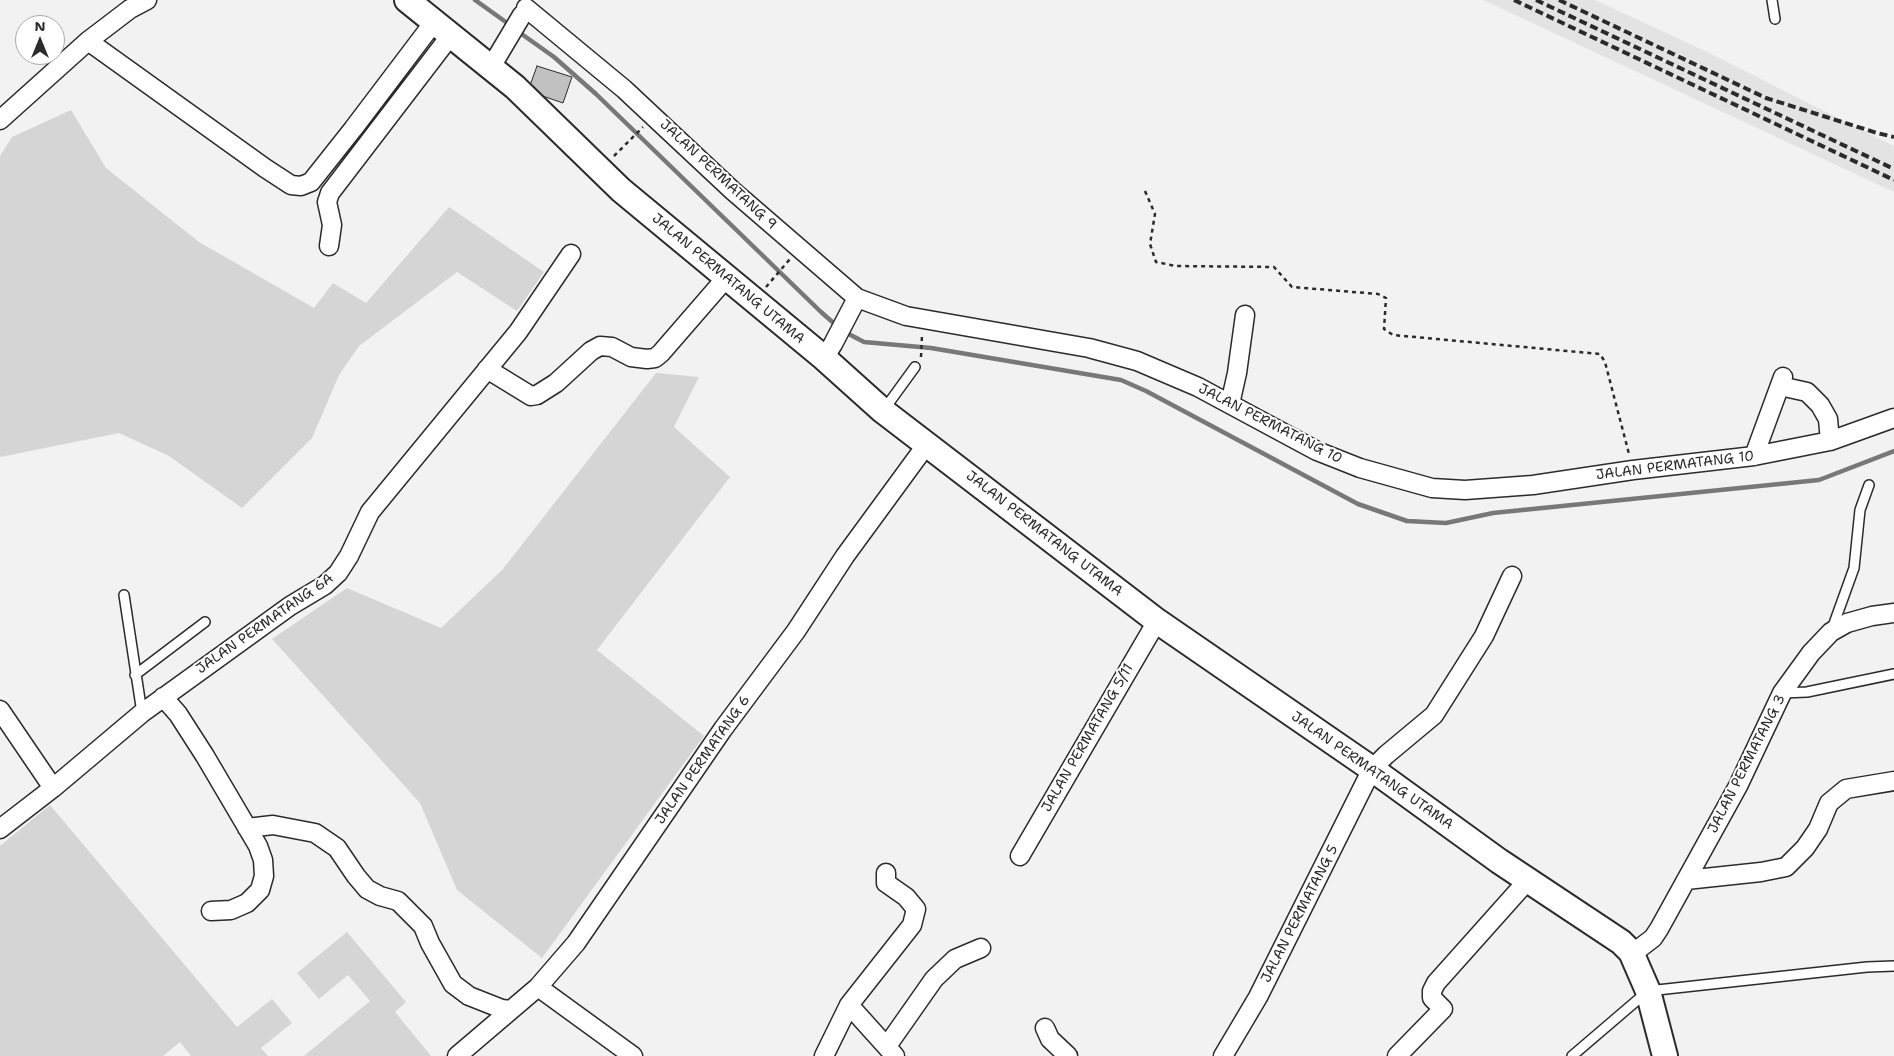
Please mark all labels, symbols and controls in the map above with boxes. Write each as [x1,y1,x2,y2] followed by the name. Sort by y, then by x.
[15,15,65,65] north arrow
[34,17,46,35] text: N
[656,116,780,234] street label: JALAN PERMATANG 9
[648,210,808,348] street label: JALAN PERMATANG UTAMA
[1195,380,1345,468] street label: JALAN PERMATANG 10
[1595,448,1755,484] street label: JALAN PERMATANG 10
[962,468,1126,600] street label: JALAN PERMATANG UTAMA
[193,570,337,678] street label: JALAN PERMATANG 6A
[1039,661,1137,815] street label: JALAN PERMATANG 5/11
[652,692,754,828] street label: JALAN PERMATANG 6
[1705,692,1789,836] street label: JALAN PERMATANG 3
[1288,708,1456,834] street label: JALAN PERMATANG UTAMA
[1258,842,1342,986] street label: JALAN PERMATANG 5

